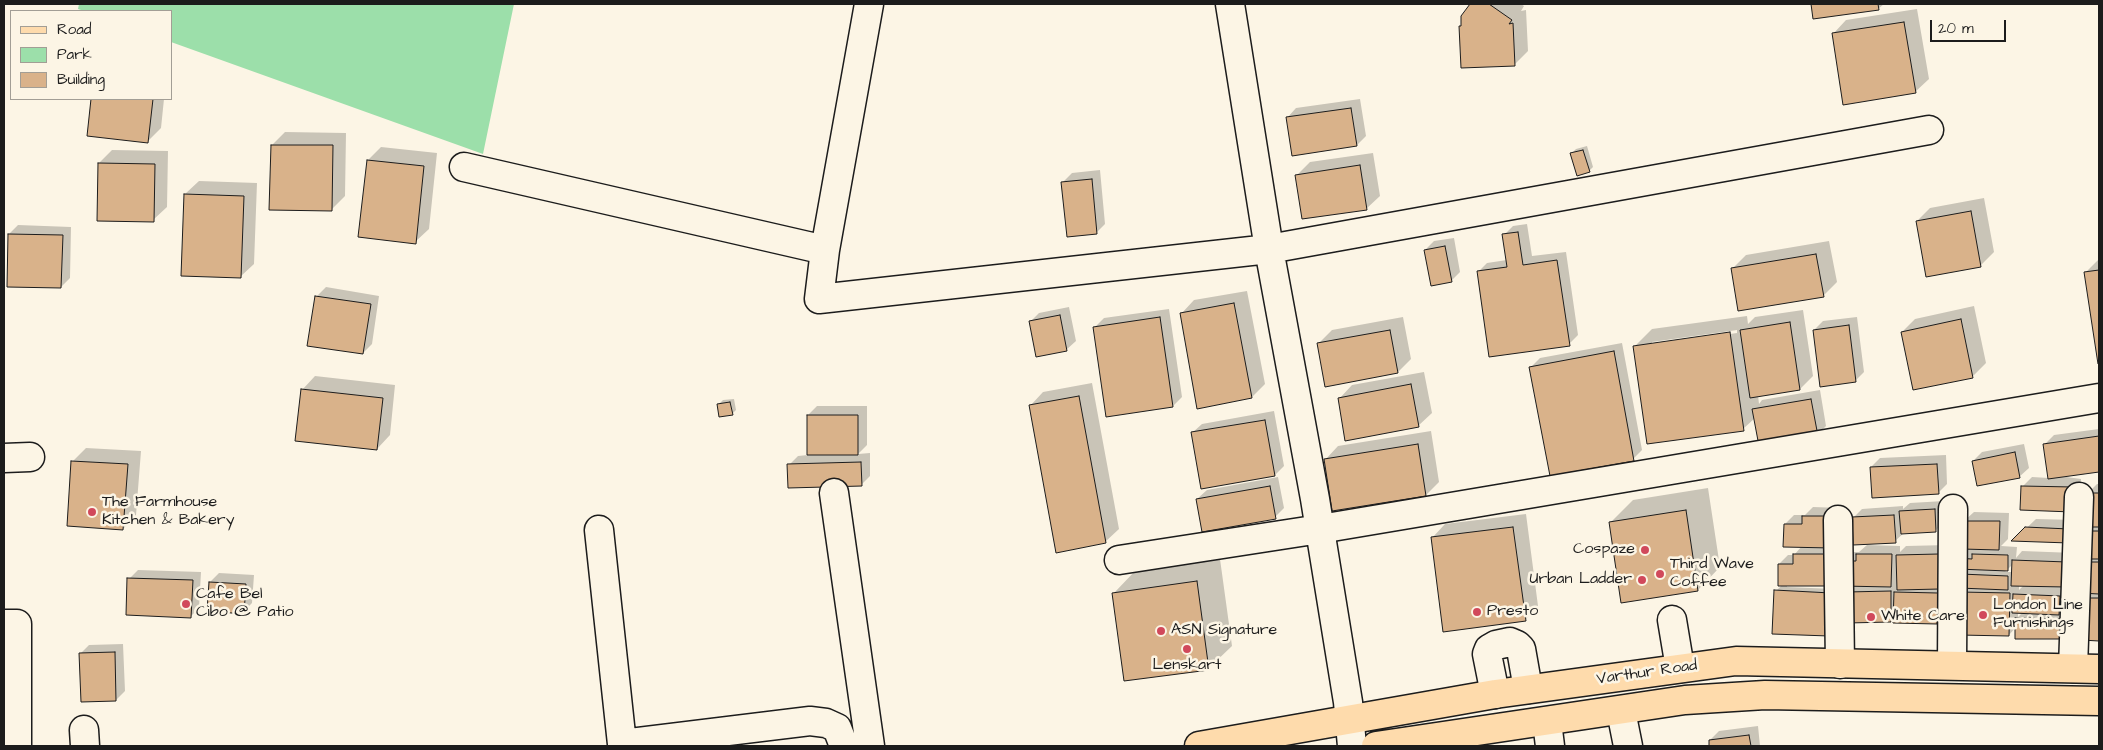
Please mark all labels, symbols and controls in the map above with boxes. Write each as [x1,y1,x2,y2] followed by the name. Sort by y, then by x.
[10,10,172,100] legend
[1933,10,2009,42] scale bar
[1938,18,1974,39] text: 20 m
[57,19,91,40] text: Road
[57,44,92,65] text: Park
[57,69,105,90] text: Building
[102,493,234,531] place label: The Farmhouse Kitchen & Bakery
[86,506,98,518] marker: The Farmhouse Kitchen & Bakery
[1573,540,1635,560] place label: Cospaze
[1639,544,1651,556] marker: Cospaze
[1670,555,1754,593] place label: Third Wave Coffee
[1654,568,1666,580] marker: Third Wave Coffee
[1530,570,1632,590] place label: Urban Ladder
[1636,574,1648,586] marker: Urban Ladder
[196,585,293,623] place label: Cafe Bel Cibo @ Patio
[1993,596,2083,634] place label: London Line Furnishings
[180,598,192,610] marker: Cafe Bel Cibo @ Patio
[1487,602,1538,622] place label: Presto
[1471,606,1483,618] marker: Presto
[1881,607,1965,627] place label: White Care
[1977,609,1989,621] marker: London Line Furnishings
[1865,611,1877,623] marker: White Care
[1171,621,1277,641] place label: ASN Signature
[1155,625,1167,637] marker: ASN Signature
[1181,643,1193,655] marker: Lenskart
[1152,656,1222,676] place label: Lenskart
[1595,656,1699,690] street label: Varthur Road

